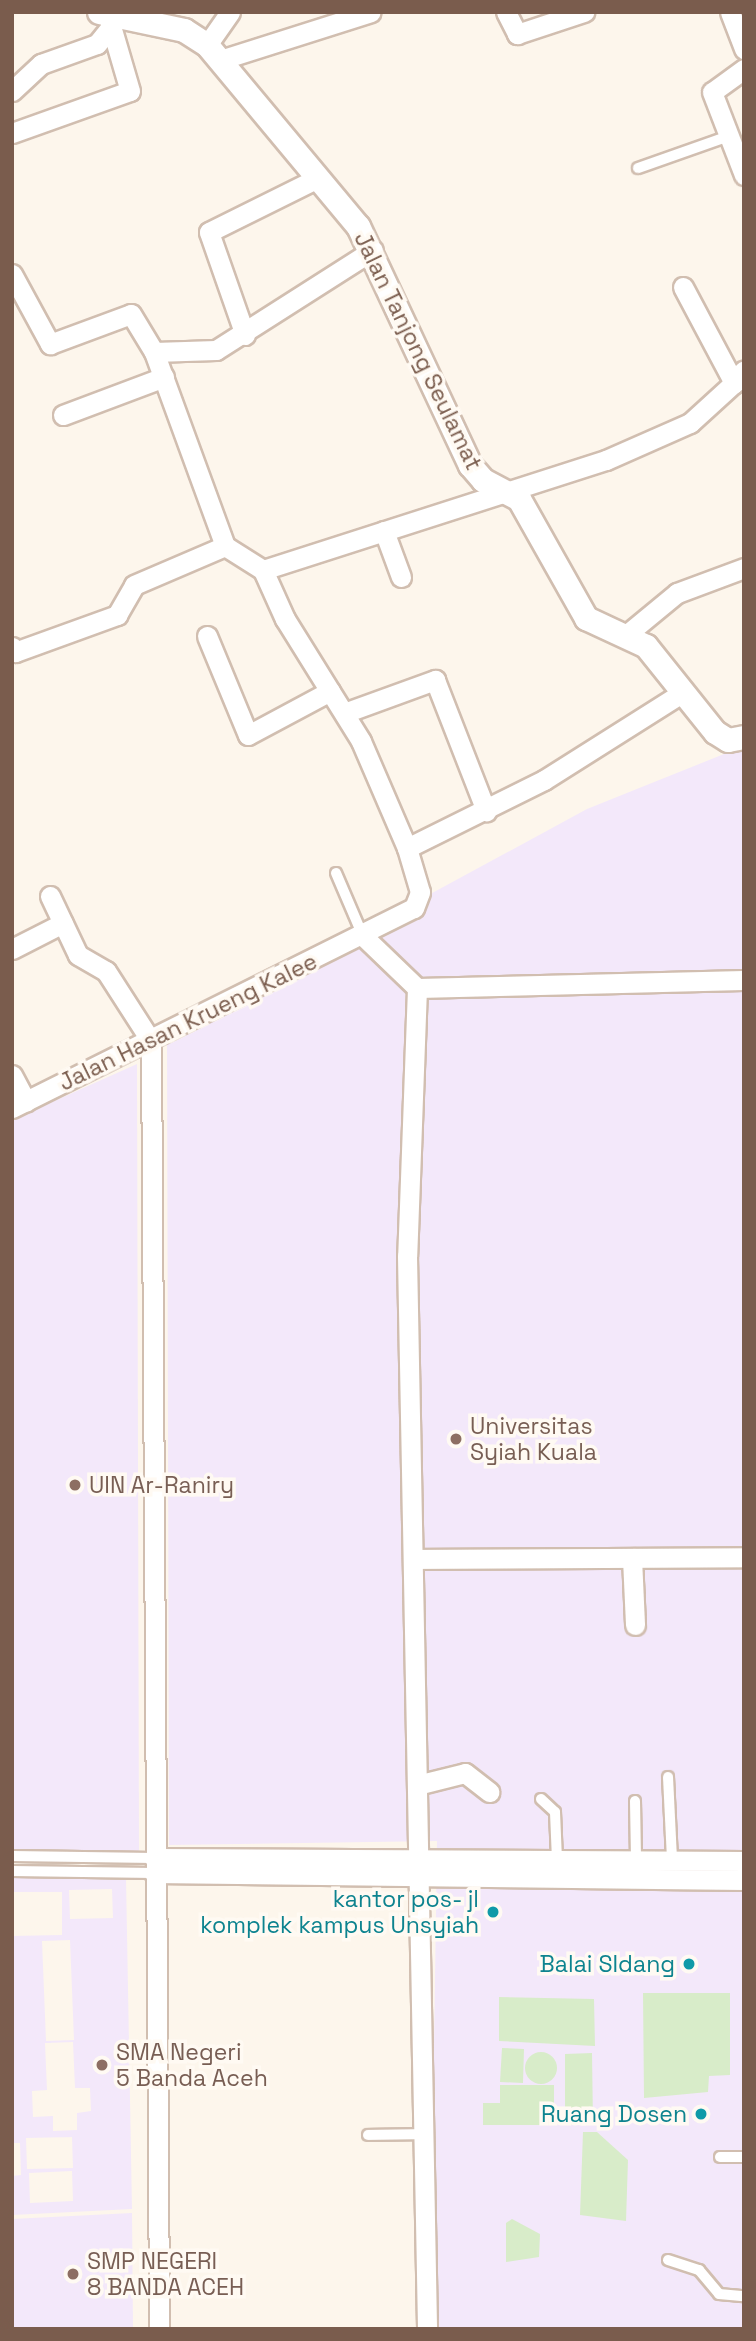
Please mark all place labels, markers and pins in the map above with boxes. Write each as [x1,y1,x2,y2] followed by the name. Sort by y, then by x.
[470,1412,597,1466] place label: Universitas Syiah Kuala
[448,1431,464,1447] marker: Universitas Syiah Kuala
[89,1471,234,1499] place label: UIN Ar-Raniry
[67,1477,83,1493] marker: UIN Ar-Raniry
[200,1885,479,1939] place label: kantor pos- jl komplek kampus Unsyiah
[485,1904,501,1920] marker: kantor pos- jl komplek kampus Unsyiah
[540,1950,675,1978] place label: Balai SIdang
[681,1956,697,1972] marker: Balai SIdang
[116,2038,268,2092] place label: SMA Negeri 5 Banda Aceh
[94,2057,110,2073] marker: SMA Negeri 5 Banda Aceh
[541,2100,687,2128] place label: Ruang Dosen
[693,2106,709,2122] marker: Ruang Dosen
[87,2247,245,2301] place label: SMP NEGERI 8 BANDA ACEH
[65,2266,81,2282] marker: SMP NEGERI 8 BANDA ACEH

